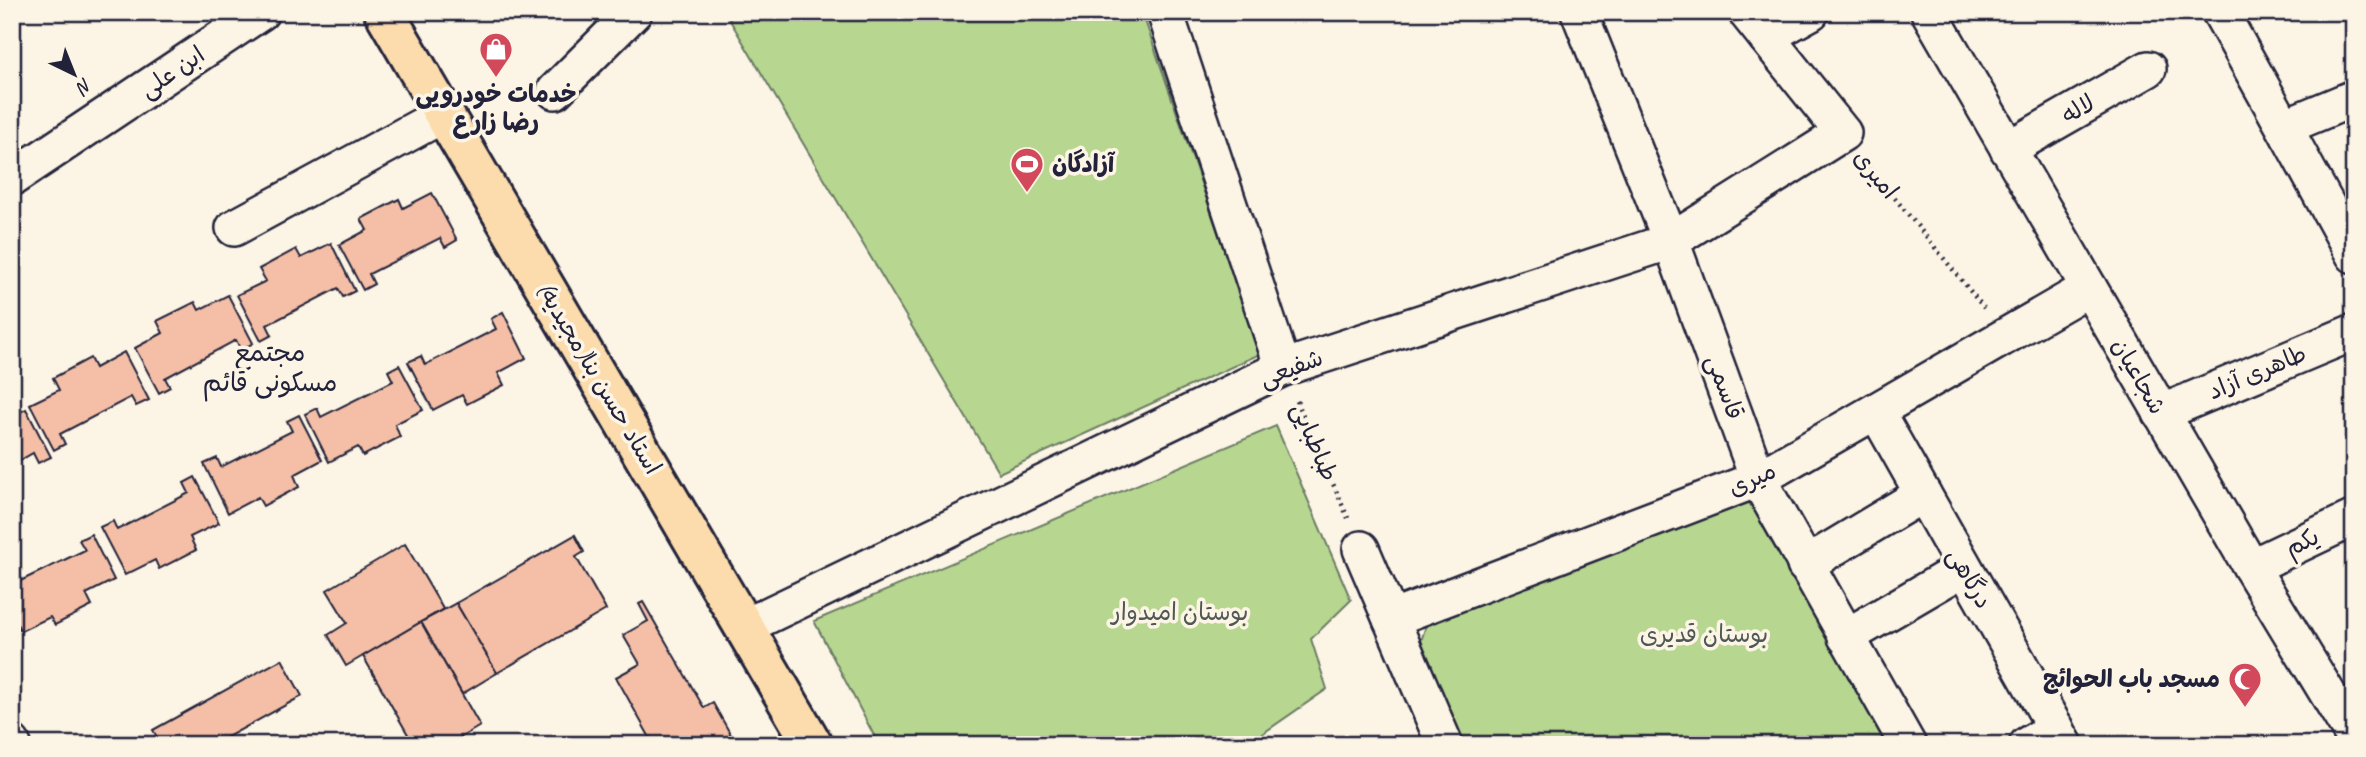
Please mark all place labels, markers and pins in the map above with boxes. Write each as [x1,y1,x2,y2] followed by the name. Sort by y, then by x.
[477,30,515,79] shop icon: خدمات خودرویی رضا زارع
[416,79,576,139] place label: خدمات خودرویی رضا زارع
[1008,145,1046,194] sports icon: آزادگان
[1052,149,1116,179] place label: آزادگان
[2226,660,2264,709] mosque icon: مسجد باب الحوائج
[2043,664,2220,694] place label: مسجد باب الحوائج

